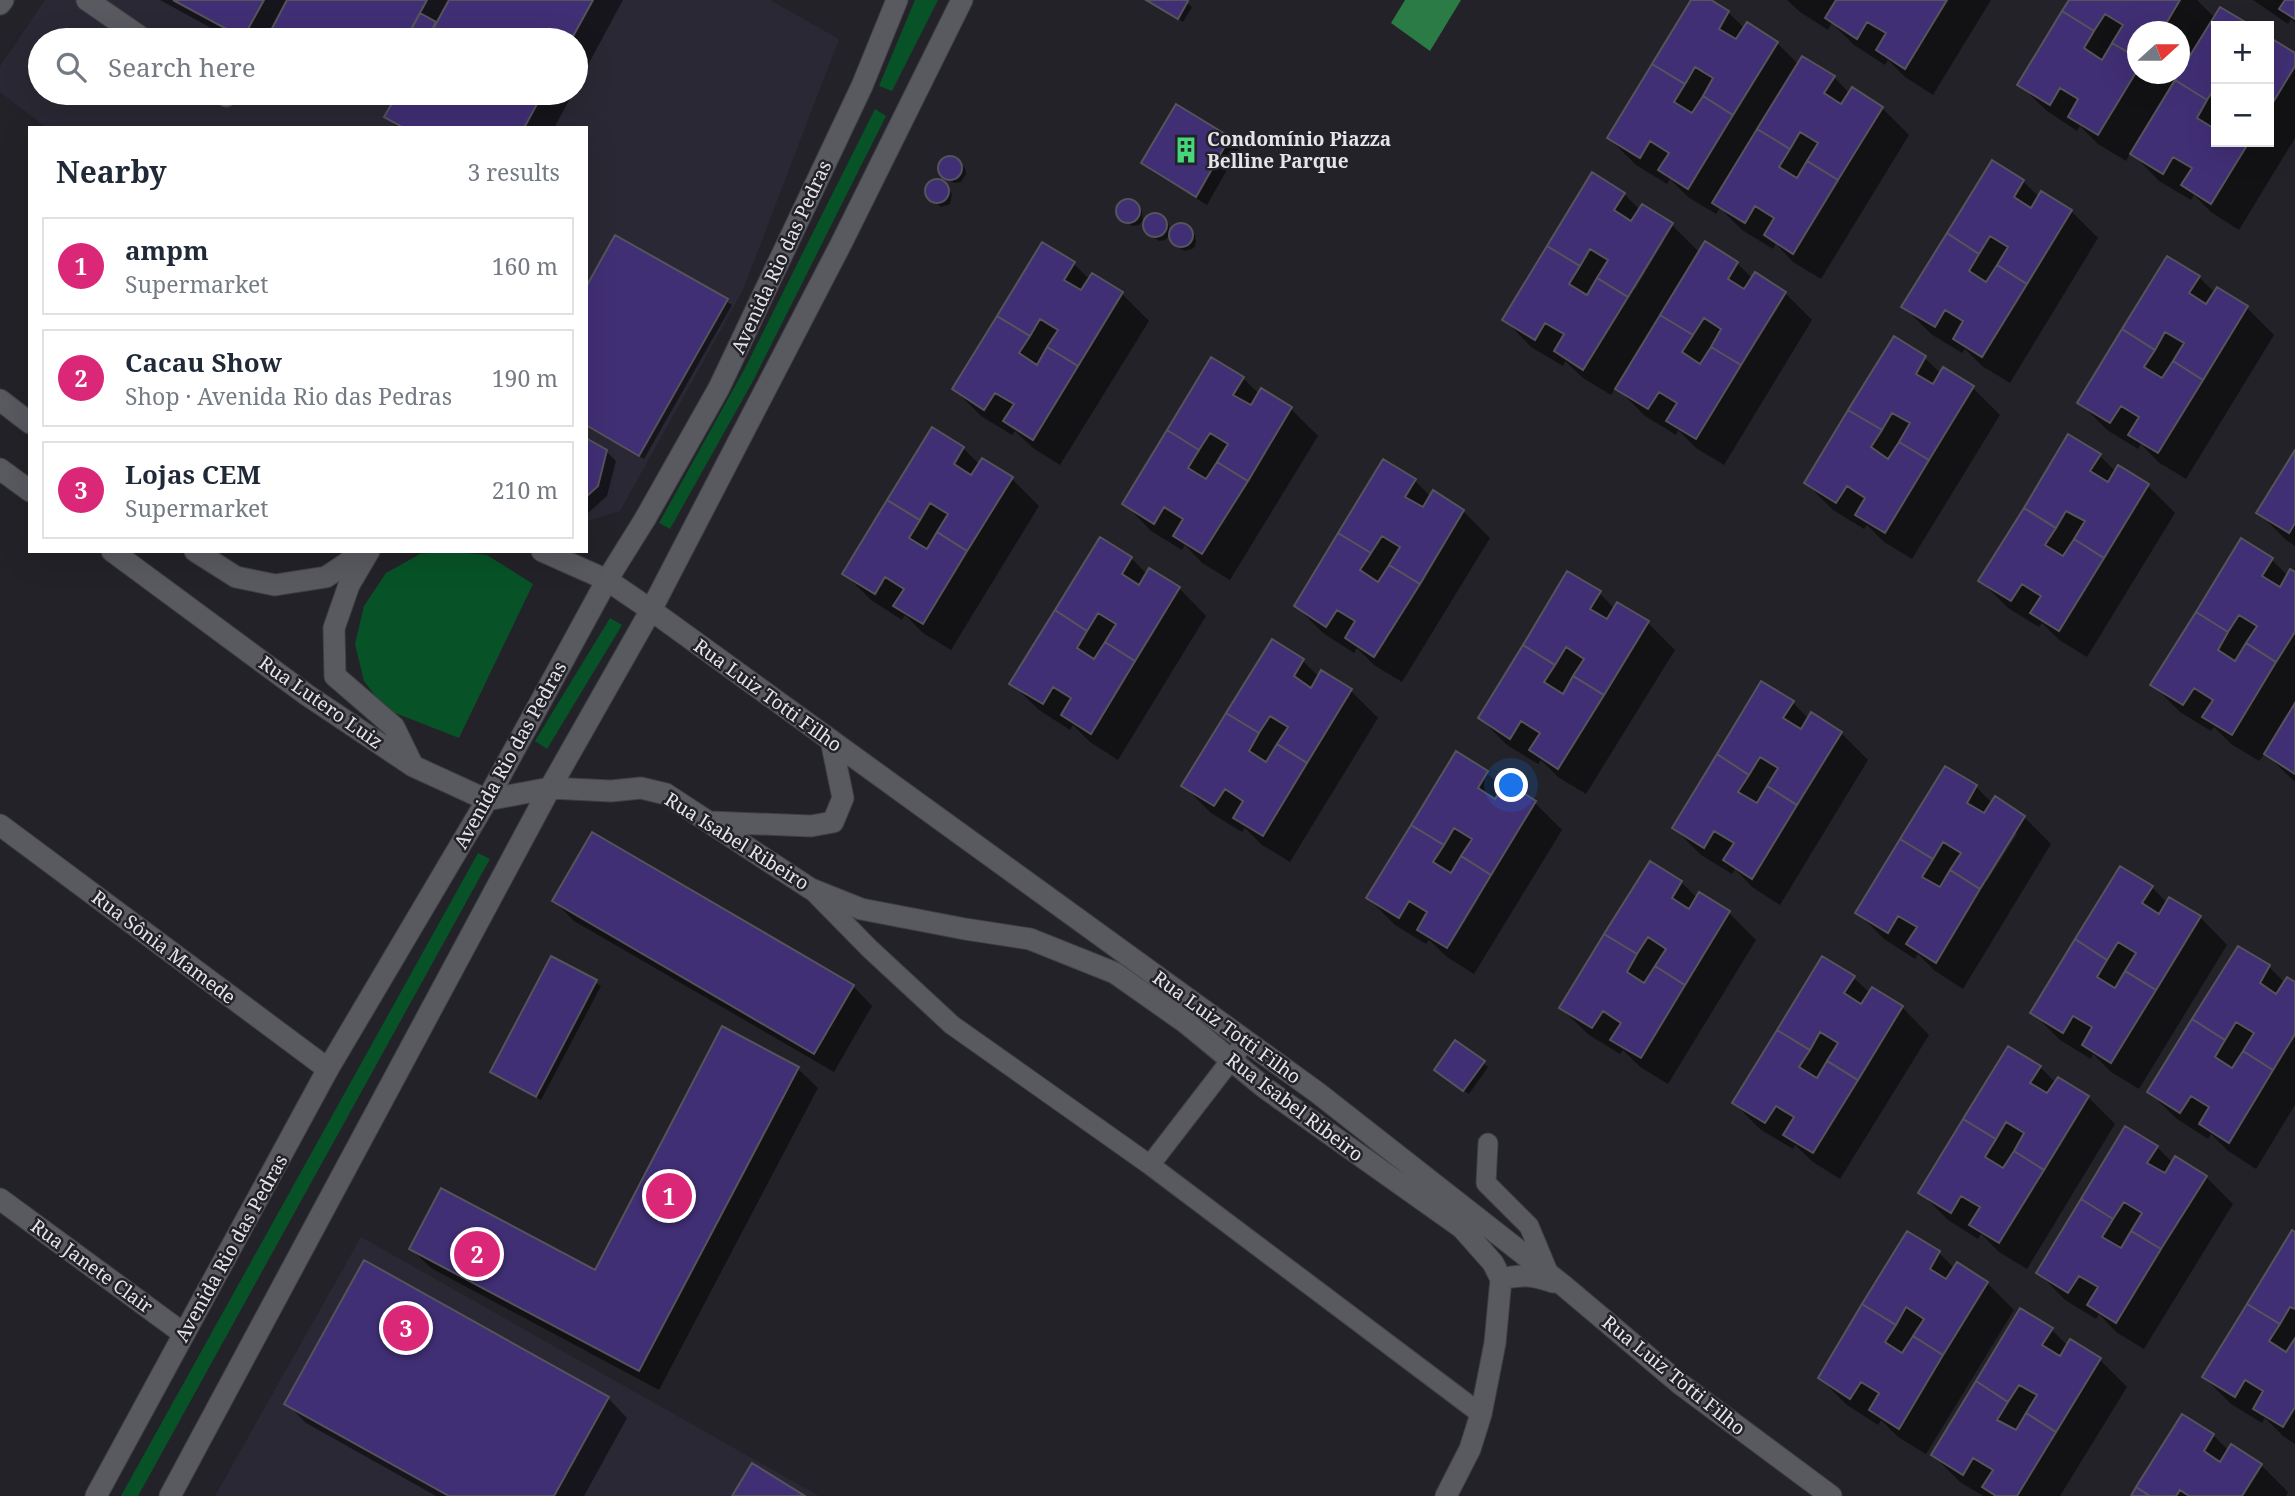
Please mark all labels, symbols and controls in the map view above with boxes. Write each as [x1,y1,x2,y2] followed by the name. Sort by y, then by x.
[2127,21,2190,84] north arrow
[2211,21,2274,147] map controls
[2211,21,2274,84] button: +
[28,28,588,105] search box
[52,48,90,86] icon: search
[108,49,256,85] text: Search here
[2211,84,2274,147] button: −
[1207,126,1391,174] place label: Condomínio Piazza Belline Parque
[1171,135,1201,165] building icon: Condomínio Piazza Belline Parque
[56,151,167,192] text: Nearby
[467,156,560,188] text: 3 results
[725,156,837,358] street label: Avenida Rio das Pedras
[125,232,209,268] text: ampm
[75,250,88,282] text: 1
[492,250,558,282] text: 160 m
[125,268,268,300] text: Supermarket
[125,344,282,380] text: Cacau Show
[75,362,88,394] text: 2
[492,362,558,394] text: 190 m
[125,380,452,412] text: Shop · Avenida Rio das Pedras
[125,456,261,492] text: Lojas CEM
[75,474,88,506] text: 3
[492,474,558,506] text: 210 m
[125,492,268,524] text: Supermarket
[689,632,847,758] street label: Rua Luiz Totti Filho
[254,650,388,754] street label: Rua Lutero Luiz
[448,657,572,853] street label: Avenida Rio das Pedras
[1494,768,1528,802] your location
[660,786,814,896] street label: Rua Isabel Ribeiro
[87,884,241,1010] street label: Rua Sônia Mamede
[1148,964,1306,1090] street label: Rua Luiz Totti Filho
[1221,1047,1369,1167] street label: Rua Isabel Ribeiro
[169,1150,293,1346] street label: Avenida Rio das Pedras
[646,1170,692,1222] pin: 1
[26,1213,158,1319] street label: Rua Janete Clair
[454,1228,500,1280] pin: 2
[383,1302,429,1354] pin: 3
[1597,1309,1751,1441] street label: Rua Luiz Totti Filho

